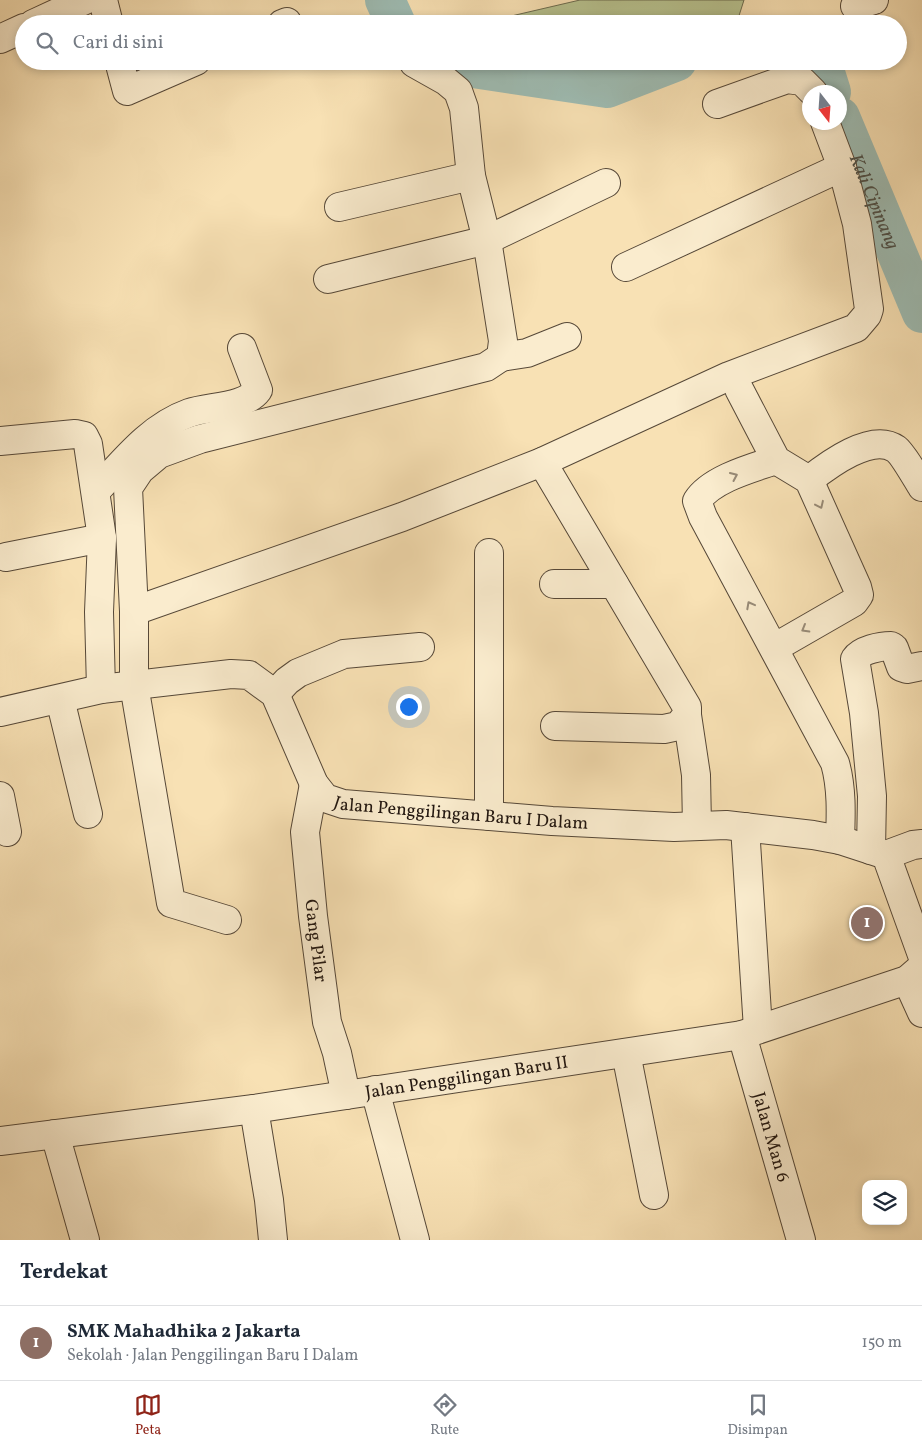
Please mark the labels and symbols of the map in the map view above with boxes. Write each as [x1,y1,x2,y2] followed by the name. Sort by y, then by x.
[802,85,847,130] north arrow
[842,150,905,253] water label: Kali Cipinang
[729,471,738,482] one-way arrow
[814,500,824,509] one-way arrow
[747,601,757,610] one-way arrow
[802,623,811,633] one-way arrow
[396,694,422,720] your location
[330,791,589,837] street label: Jalan Penggilingan Baru I Dalam
[297,898,333,984] street label: Gang Pilar
[851,904,883,942] pin: 1
[363,1051,570,1106] street label: Jalan Penggilingan Baru II
[745,1089,795,1185] street label: Jalan Man 6

